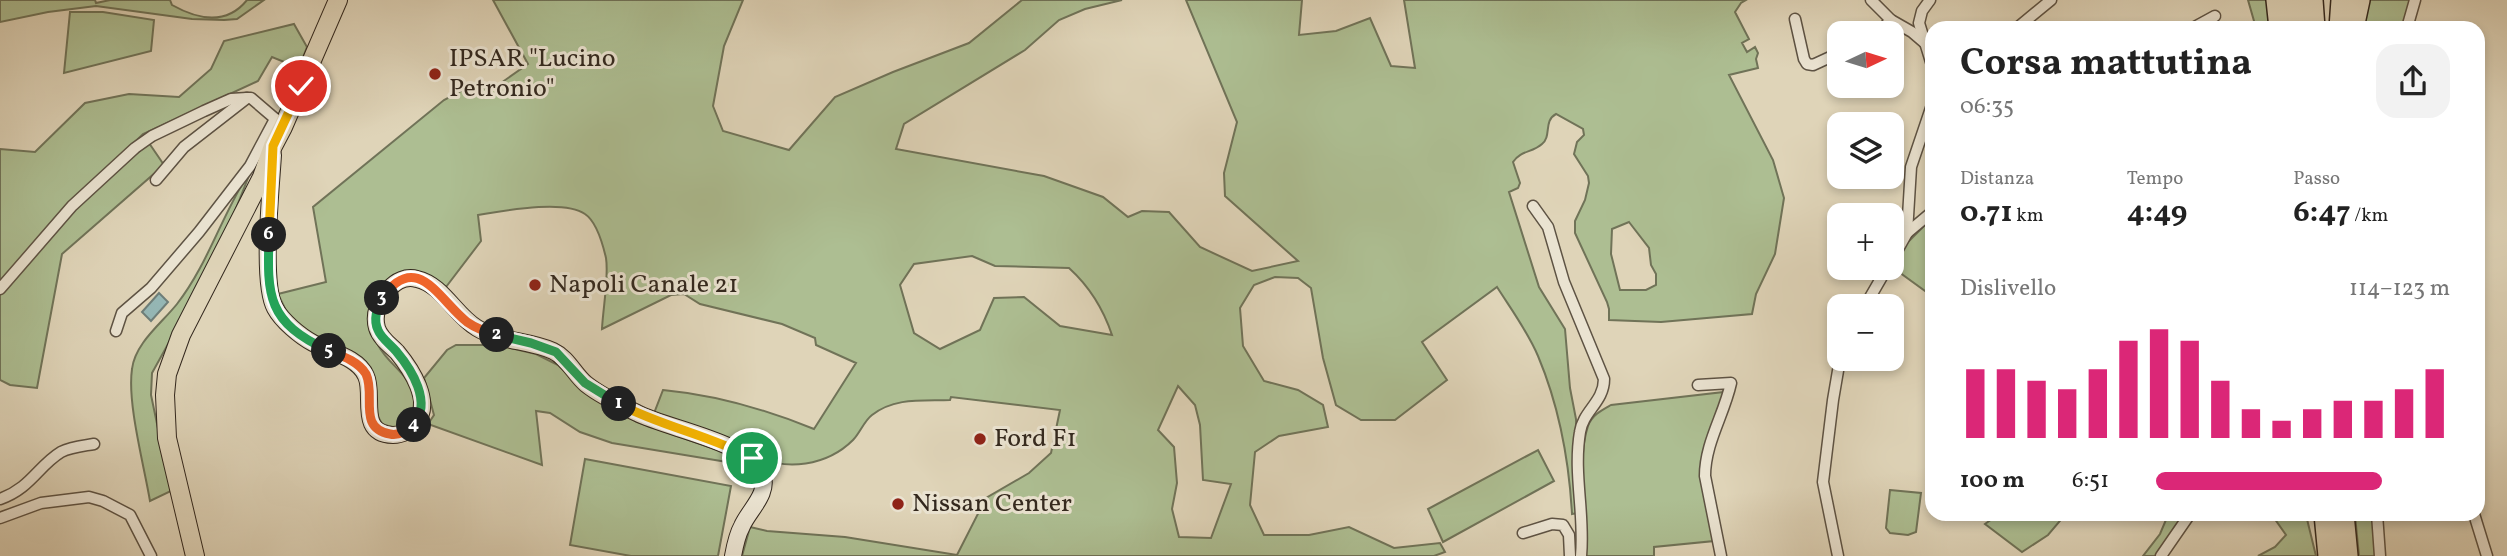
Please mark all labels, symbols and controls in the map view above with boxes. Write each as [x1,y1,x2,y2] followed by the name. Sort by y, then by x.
[1827,21,1904,98] north arrow
[1827,21,1904,371] map controls
[1960,38,2252,91] text: Corsa mattutina
[449,41,616,107] place label: IPSAR "Lucino Petronio"
[2376,44,2450,118] button: share
[271,56,331,116] pin
[427,66,443,82] marker: IPSAR "Lucino Petronio"
[282,67,320,105] icon: check
[1960,91,2014,123] text: 06:35
[1827,112,1904,189] button: layers
[1960,166,2034,192] text: Distanza
[2127,166,2183,192] text: Tempo
[2293,166,2340,192] text: Passo
[1960,192,2013,234] text: 0.71
[2127,192,2187,234] text: 4:49
[2293,192,2351,234] text: 6:47
[1827,203,1904,280] button: +
[2013,203,2043,229] text: km
[2351,203,2388,229] text: /km
[252,218,286,252] pin: 6
[263,221,274,247] text: 6
[549,267,738,303] place label: Napoli Canale 21
[1960,273,2056,305] text: Dislivello
[2349,273,2450,305] text: 114–123 m
[527,277,543,293] marker: Napoli Canale 21
[364,280,400,316] pin: 3
[377,284,386,310] text: 3
[1827,294,1904,371] button: −
[480,318,514,352] pin: 2
[492,321,501,347] text: 2
[312,334,346,368] pin: 5
[324,337,333,363] text: 5
[602,386,636,422] pin: 1
[615,390,622,416] text: 1
[396,408,432,442] pin: 4
[408,411,419,437] text: 4
[994,421,1077,457] place label: Ford F1
[722,428,782,488] pin
[972,431,988,447] marker: Ford F1
[733,439,771,477] icon: arrive
[1960,465,2025,497] text: 100 m
[2072,465,2109,497] text: 6:51
[912,486,1072,522] place label: Nissan Center
[890,496,906,512] marker: Nissan Center

